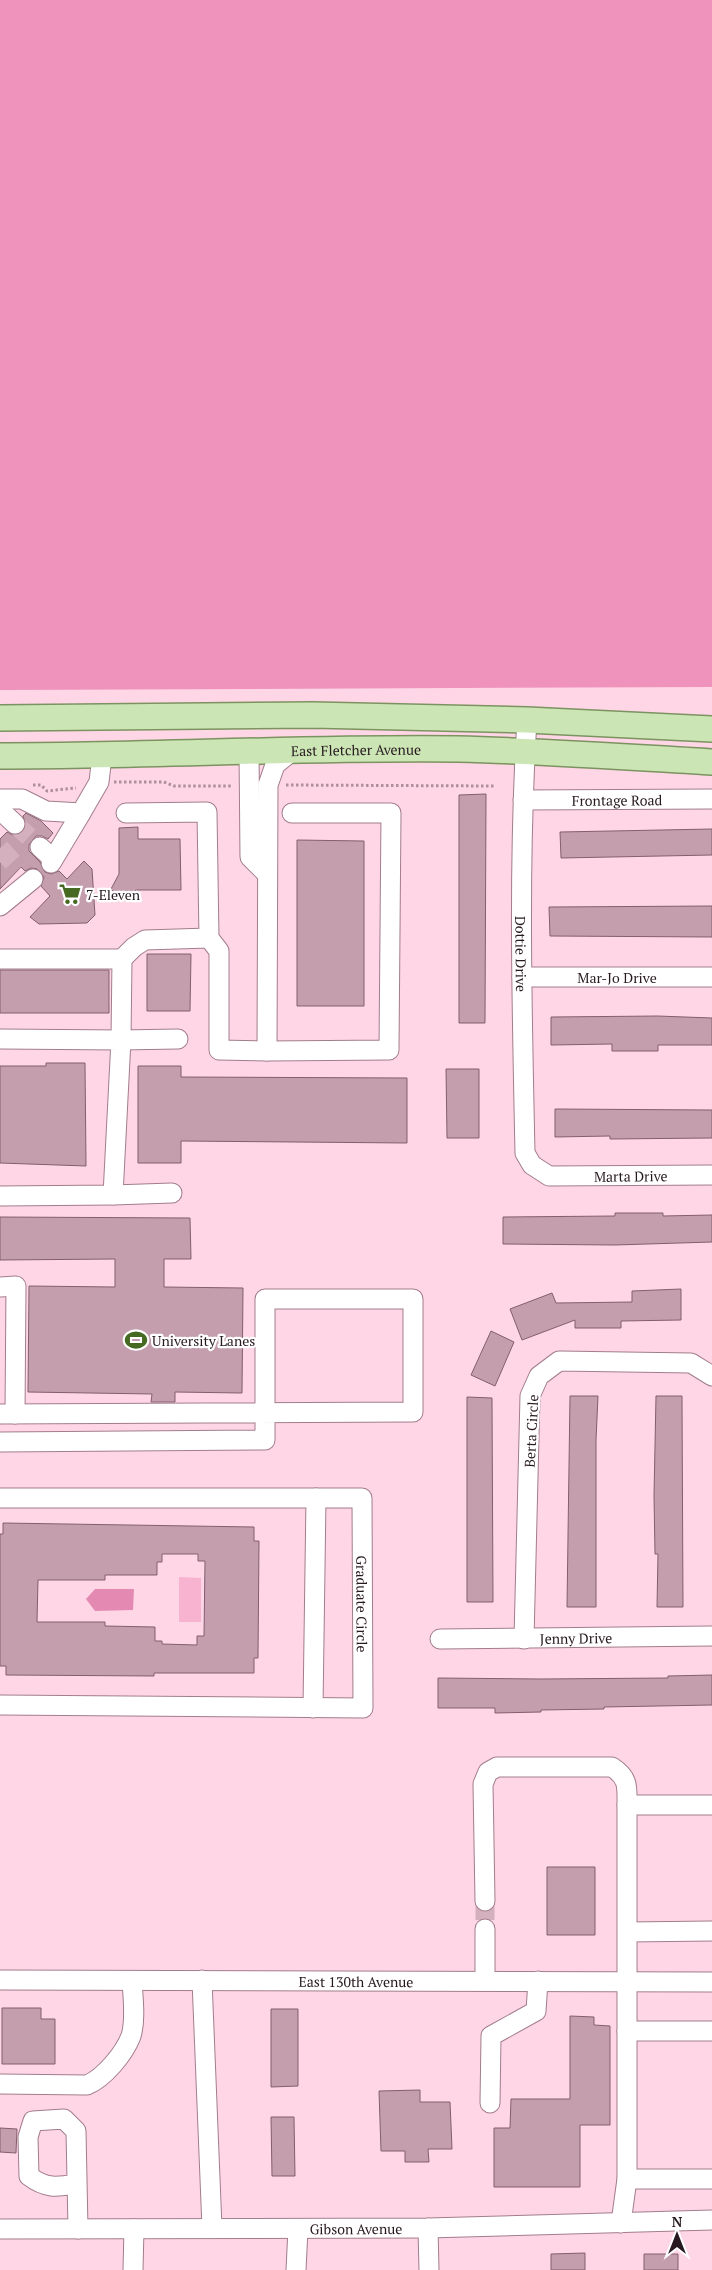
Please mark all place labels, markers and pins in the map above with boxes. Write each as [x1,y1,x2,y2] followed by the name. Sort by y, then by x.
[57,881,83,907] supermarket icon: 7-Eleven
[86,885,141,904] place label: 7-Eleven
[123,1327,149,1353] sports icon: University Lanes
[152,1331,255,1350] place label: University Lanes

